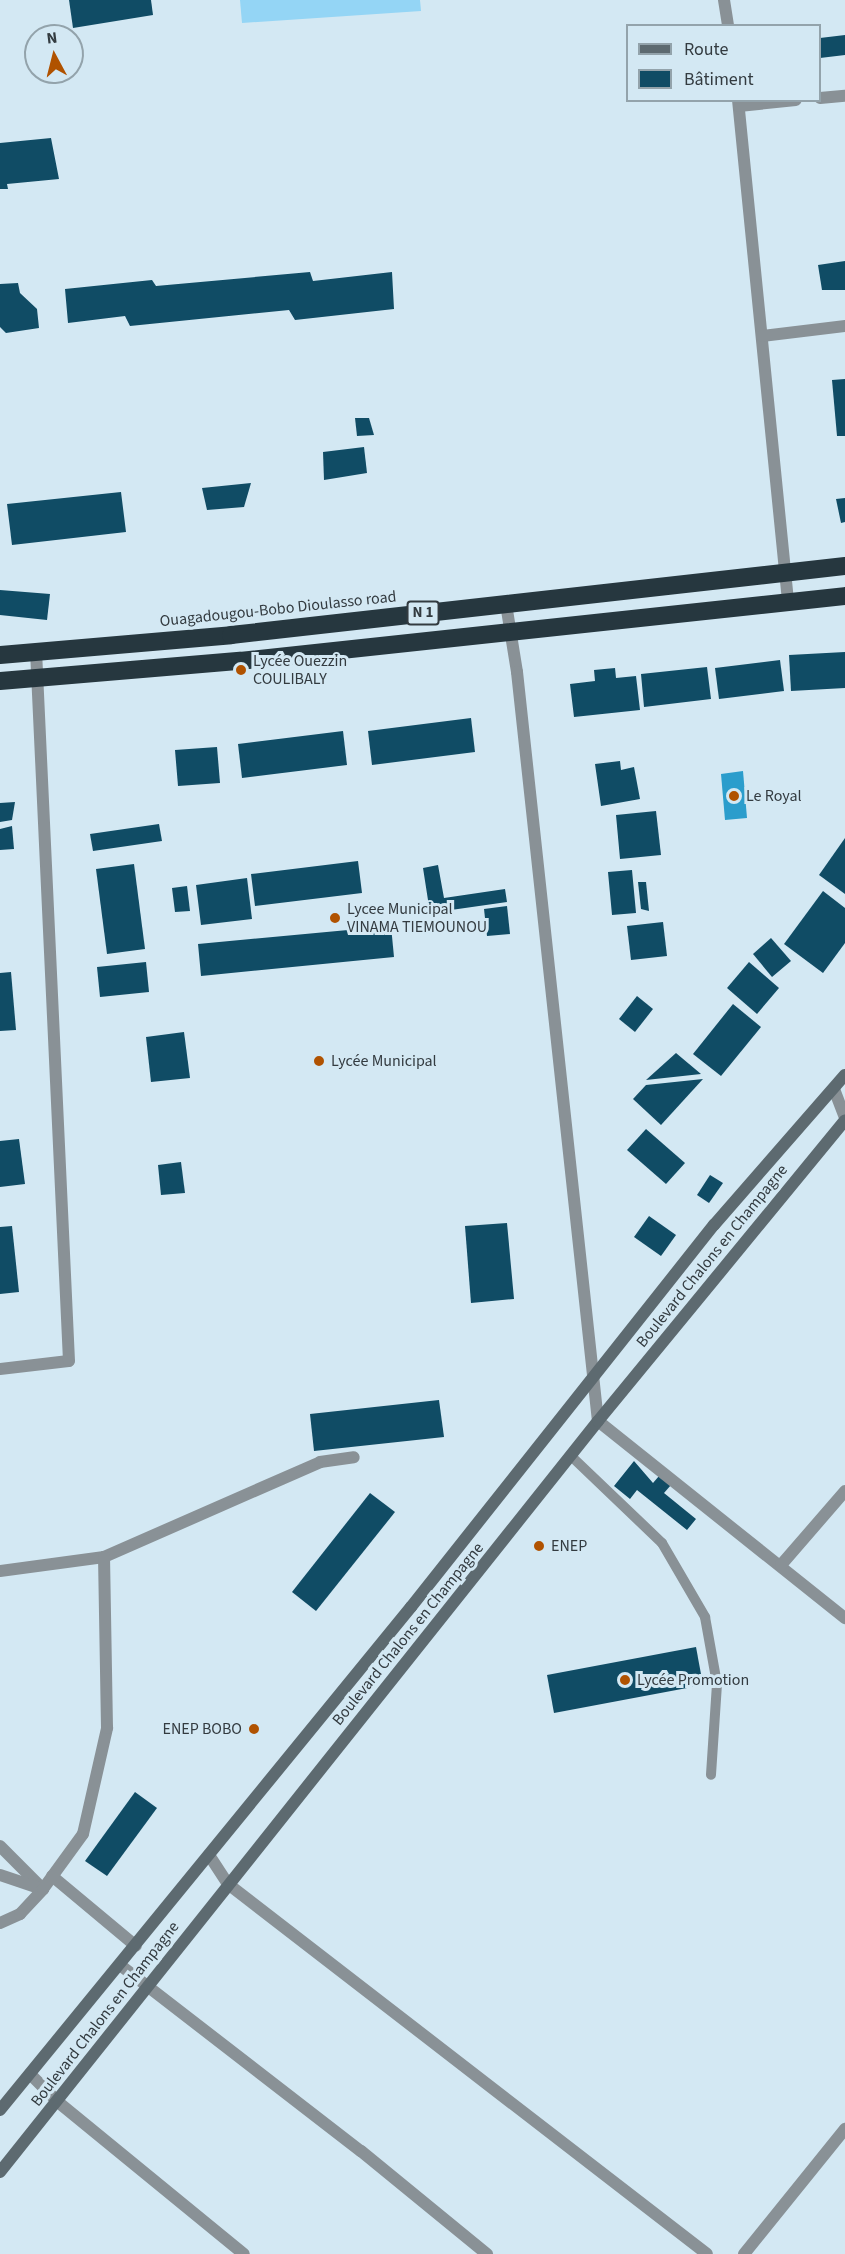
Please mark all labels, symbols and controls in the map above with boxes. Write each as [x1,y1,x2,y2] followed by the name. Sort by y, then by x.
[24,24,84,84] north arrow
[626,24,821,102] legend
[45,27,59,50] text: N
[684,37,728,62] text: Route
[684,67,754,92] text: Bâtiment
[159,587,397,631] street label: Ouagadougou-Bobo Dioulasso road
[406,601,440,625] road number: N 1
[253,651,347,689] place label: Lycée Ouezzin COULIBALY
[234,663,248,677] marker: Lycée Ouezzin COULIBALY
[746,786,802,806] place label: Le Royal
[727,789,741,803] marker: Le Royal
[347,899,487,937] place label: Lycee Municipal VINAMA TIEMOUNOU
[328,911,342,925] marker: Lycee Municipal VINAMA TIEMOUNOU
[331,1051,437,1071] place label: Lycée Municipal
[312,1054,326,1068] marker: Lycée Municipal
[632,1161,792,1351] street label: Boulevard Chalons en Champagne
[551,1536,587,1556] place label: ENEP
[328,1539,488,1729] street label: Boulevard Chalons en Champagne
[532,1539,546,1553] marker: ENEP
[637,1670,749,1690] place label: Lycée Promotion
[618,1673,632,1687] marker: Lycée Promotion
[162,1719,242,1739] place label: ENEP BOBO
[247,1722,261,1736] marker: ENEP BOBO
[27,1918,183,2110] street label: Boulevard Chalons en Champagne

